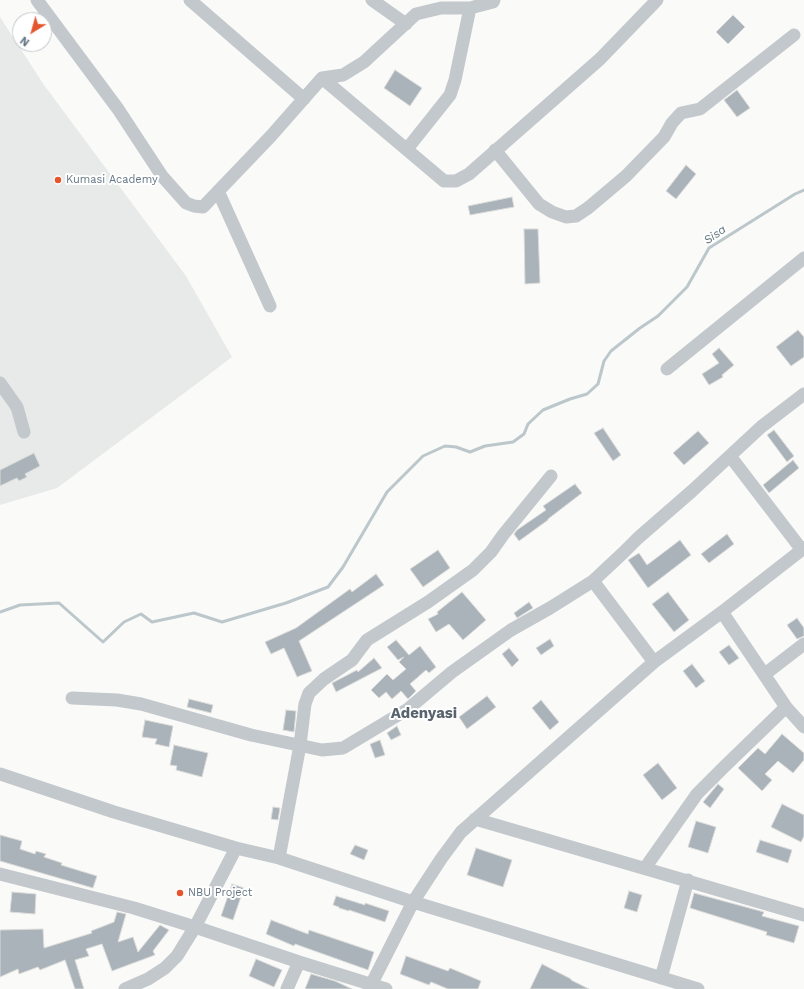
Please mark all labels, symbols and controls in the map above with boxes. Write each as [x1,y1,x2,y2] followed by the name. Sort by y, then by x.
[12,12,52,52] north arrow
[18,34,32,49] text: N
[66,173,158,187] place label: Kumasi Academy
[53,175,63,185] marker: Kumasi Academy
[701,222,729,248] water label: Sisa
[391,705,457,723] district label: Adenyasi
[188,886,252,900] place label: NBU Project
[175,888,185,898] marker: NBU Project

